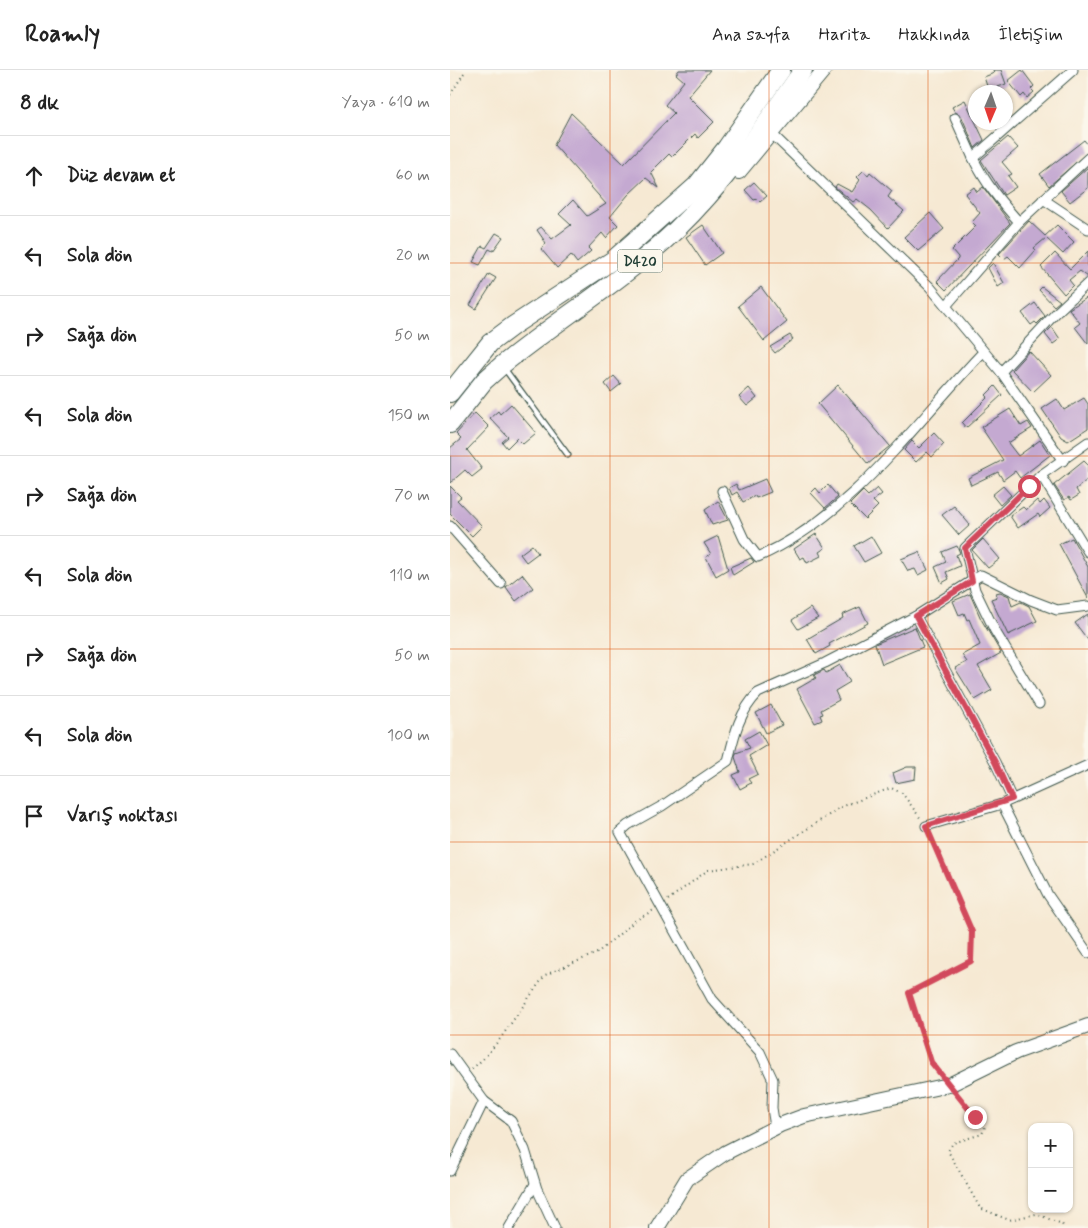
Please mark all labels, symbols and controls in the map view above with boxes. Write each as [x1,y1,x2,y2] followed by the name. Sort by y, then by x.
[25,19,100,50] text: Roamly
[712,23,791,47] text: Ana sayfa
[819,23,870,47] text: Harita
[898,23,971,47] text: Hakkında
[999,23,1063,47] text: İletişim
[968,85,1013,130] north arrow
[20,89,59,117] text: 8 dk
[341,92,430,113] text: Yaya · 610 m
[20,162,48,190] icon: ahead
[67,163,175,188] text: Düz devam et
[396,165,430,186] text: 60 m
[20,242,48,270] icon: left
[67,243,132,268] text: Sola dön
[396,245,430,266] text: 20 m
[618,250,662,272] road number: D420
[20,322,48,350] icon: right
[67,323,137,348] text: Sağa dön
[394,325,430,346] text: 50 m
[20,402,48,430] icon: left
[67,403,132,428] text: Sola dön
[388,405,430,426] text: 150 m
[1018,475,1041,498] route start
[20,482,48,510] icon: right
[67,483,137,508] text: Sağa dön
[394,485,430,506] text: 70 m
[20,562,48,590] icon: left
[67,563,132,588] text: Sola dön
[389,565,430,586] text: 110 m
[20,642,48,670] icon: right
[67,643,137,668] text: Sağa dön
[394,645,430,666] text: 50 m
[20,722,48,750] icon: left
[67,723,132,748] text: Sola dön
[387,725,430,746] text: 100 m
[20,802,48,830] icon: arrive
[67,803,178,828] text: Varış noktası
[964,1106,987,1129] route end
[1028,1123,1073,1213] map controls
[1028,1123,1073,1168] button: +
[1028,1168,1073,1213] button: −

